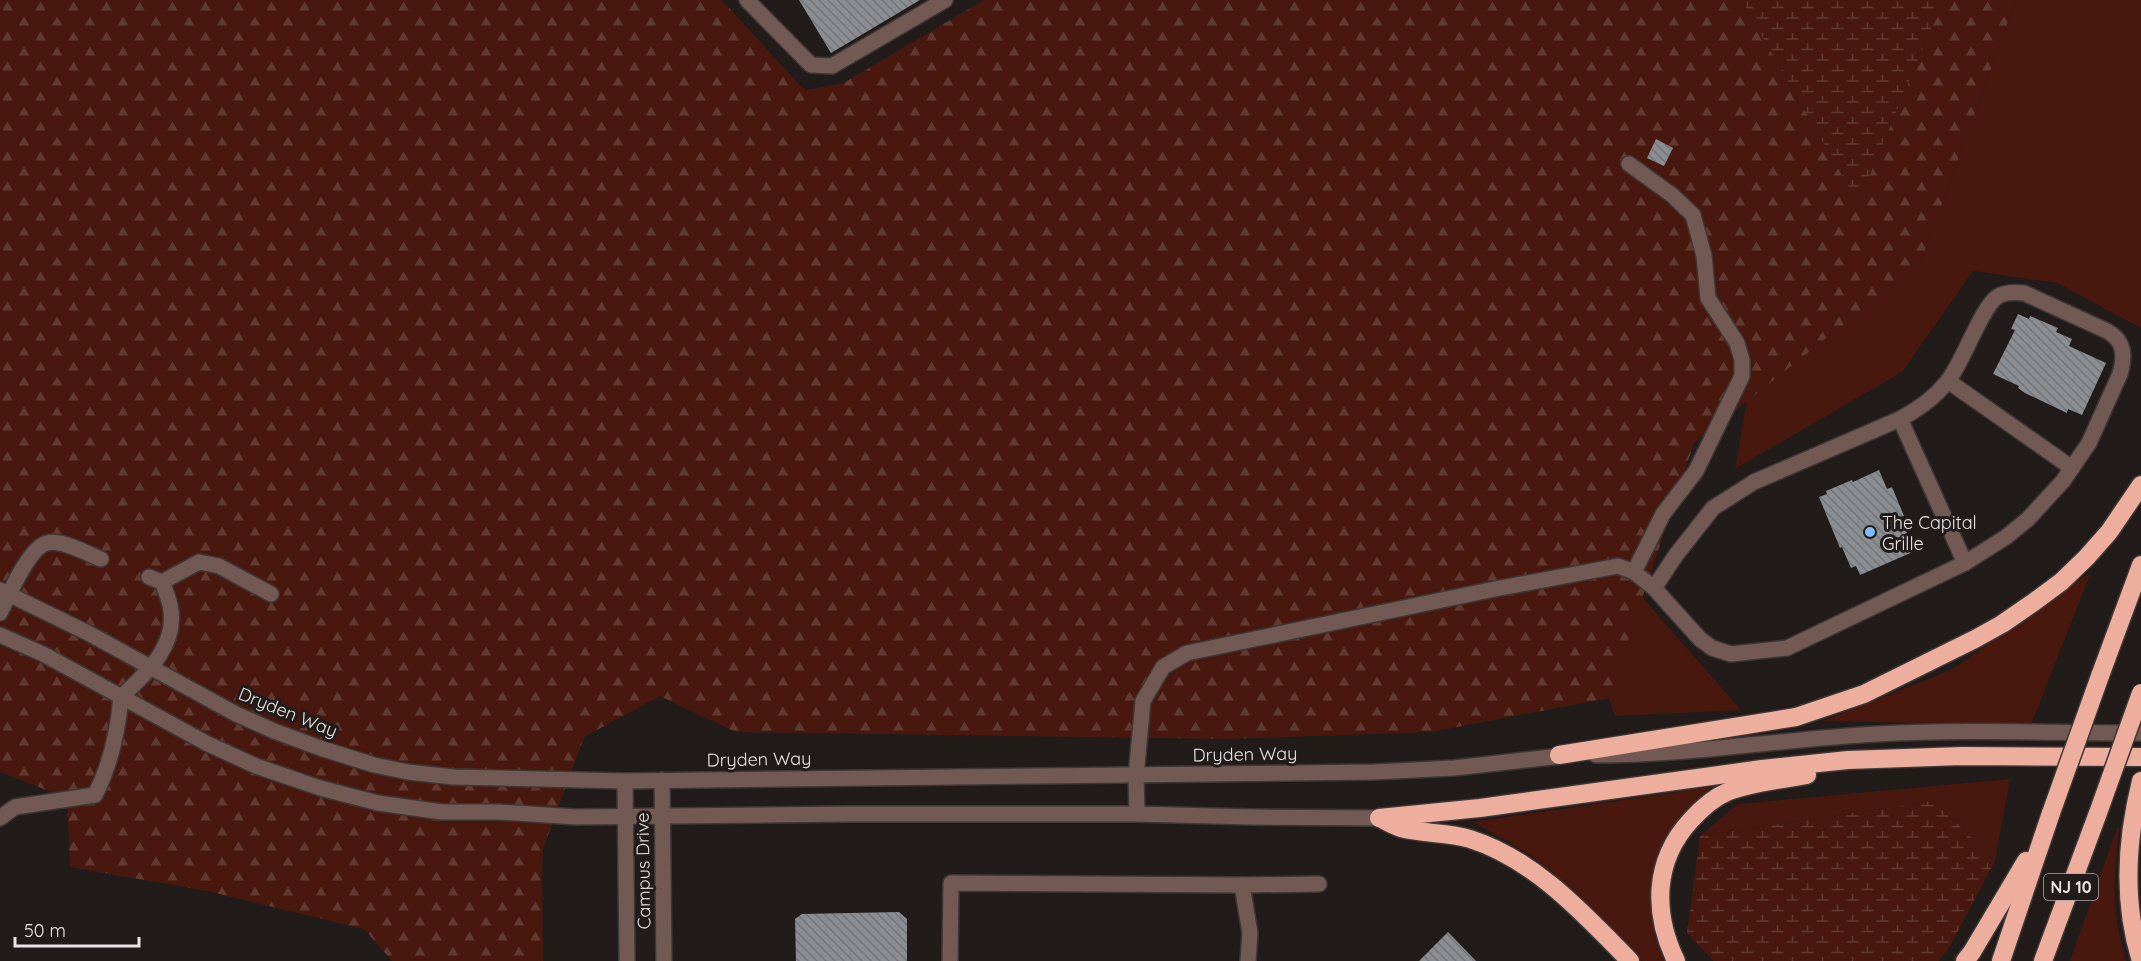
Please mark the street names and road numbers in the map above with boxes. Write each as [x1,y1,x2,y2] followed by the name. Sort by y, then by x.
[235,682,341,742] street label: Dryden Way
[1192,742,1298,766] street label: Dryden Way
[706,747,812,771] street label: Dryden Way
[630,812,656,930] street label: Campus Drive
[2044,874,2098,900] road number: NJ 10

